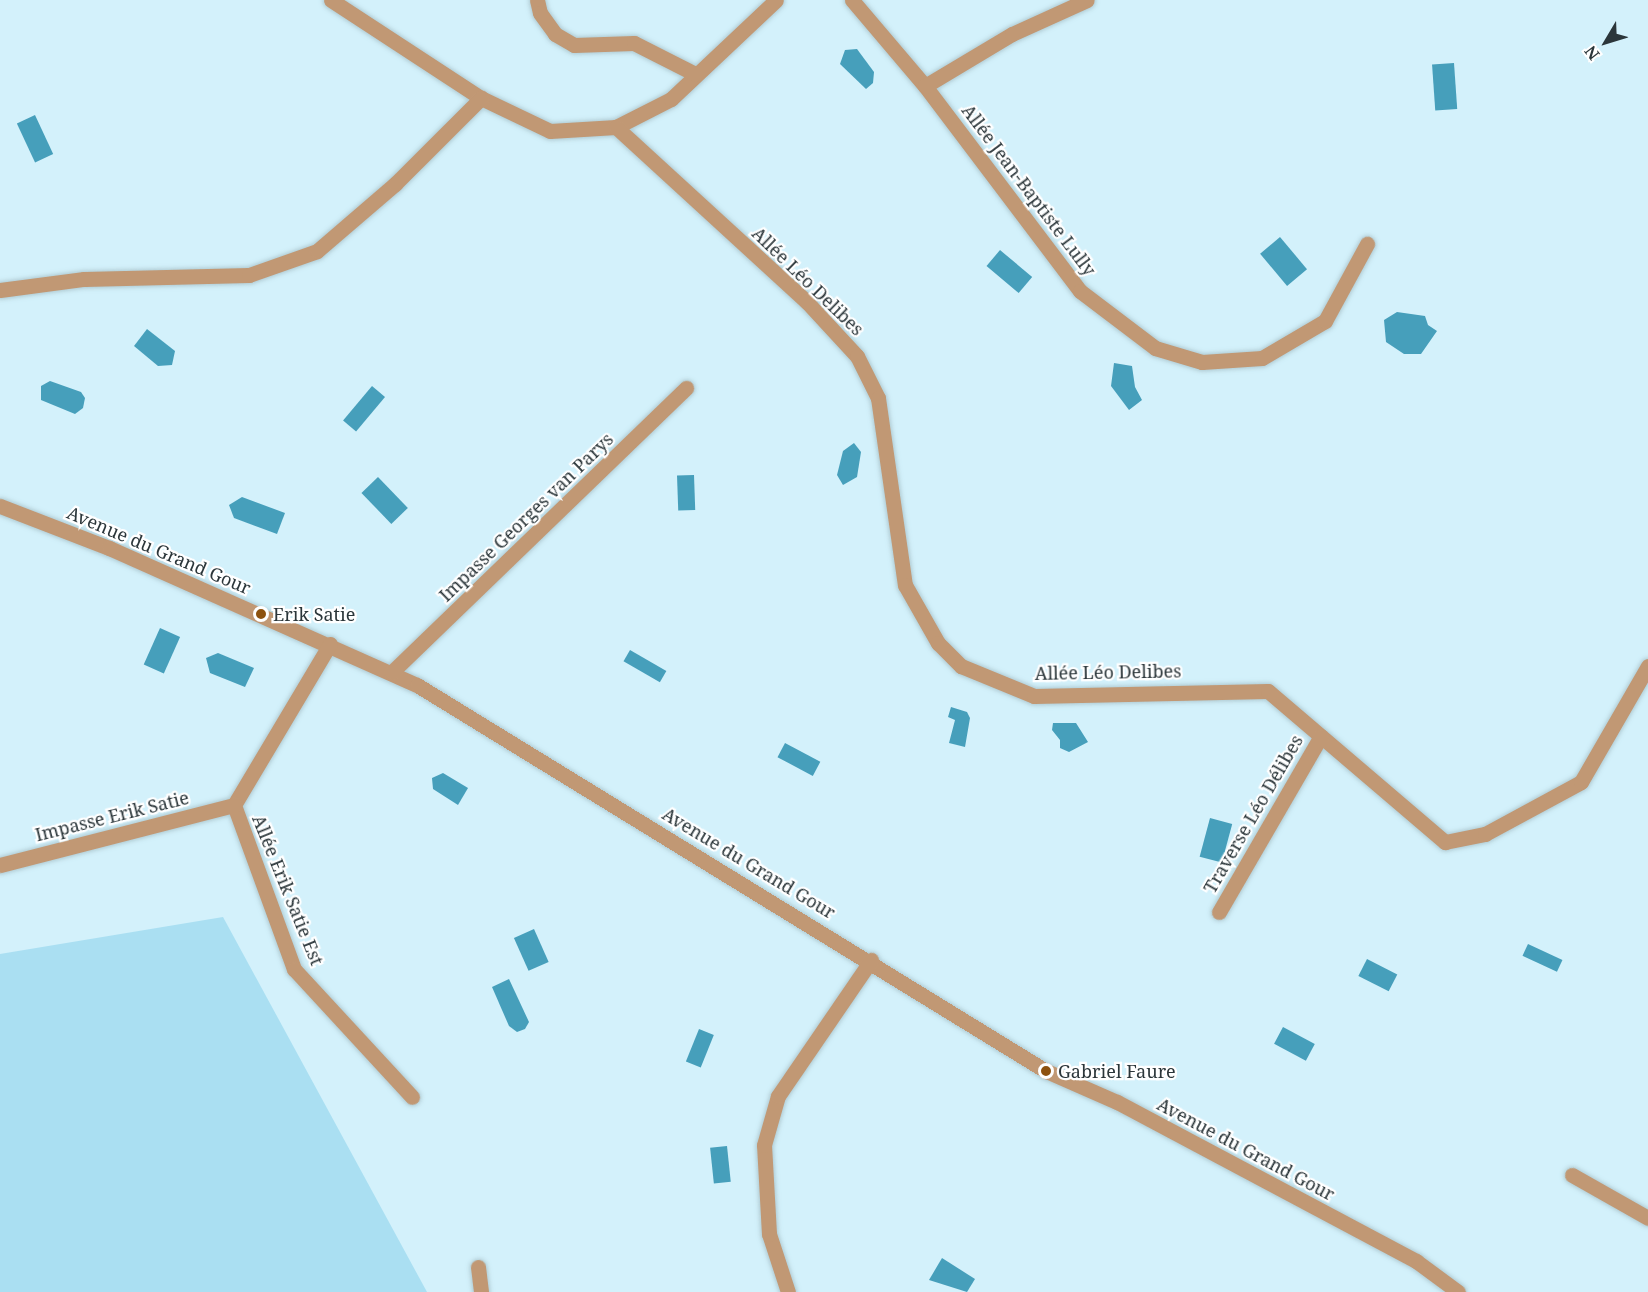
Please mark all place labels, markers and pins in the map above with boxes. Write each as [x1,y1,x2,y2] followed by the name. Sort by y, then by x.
[273,603,355,625] place label: Erik Satie
[254,607,268,621] marker: Erik Satie
[1058,1060,1176,1082] place label: Gabriel Faure
[1039,1064,1053,1078] marker: Gabriel Faure

